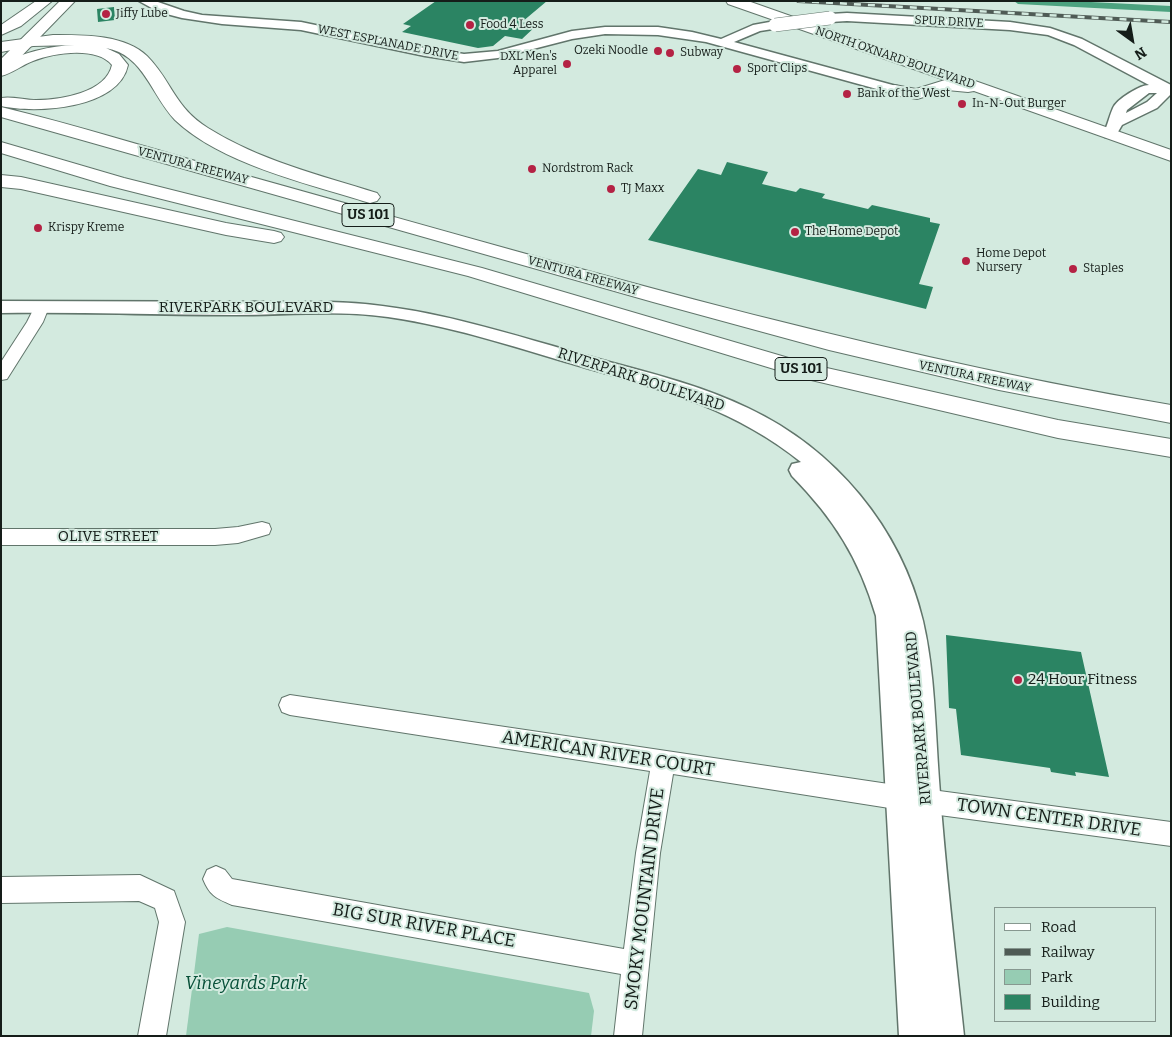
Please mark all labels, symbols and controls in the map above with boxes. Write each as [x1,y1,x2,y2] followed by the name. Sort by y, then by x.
[116,7,168,21] place label: Jiffy Lube
[100,8,112,20] marker: Jiffy Lube
[914,13,984,31] street label: SPUR DRIVE
[1107,15,1157,65] north arrow
[480,18,543,32] place label: Food 4 Less
[464,19,476,31] marker: Food 4 Less
[316,22,460,64] street label: WEST ESPLANADE DRIVE
[813,24,977,92] street label: NORTH OXNARD BOULEVARD
[1131,43,1149,63] text: N
[574,44,648,58] place label: Ozeki Noodle
[652,45,664,57] marker: Ozeki Noodle
[680,46,723,60] place label: Subway
[664,47,676,59] marker: Subway
[500,50,557,78] place label: DXL Men's Apparel
[561,58,573,70] marker: DXL Men's Apparel
[747,62,807,76] place label: Sport Clips
[731,63,743,75] marker: Sport Clips
[857,87,950,101] place label: Bank of the West
[841,88,853,100] marker: Bank of the West
[972,97,1066,111] place label: In-N-Out Burger
[956,98,968,110] marker: In-N-Out Burger
[136,144,250,188] street label: VENTURA FREEWAY
[542,162,633,176] place label: Nordstrom Rack
[526,163,538,175] marker: Nordstrom Rack
[621,182,664,196] place label: TJ Maxx
[605,183,617,195] marker: TJ Maxx
[342,204,394,226] road number: US 101
[48,221,124,235] place label: Krispy Kreme
[32,222,44,234] marker: Krispy Kreme
[805,225,898,239] place label: The Home Depot
[789,226,801,238] marker: The Home Depot
[976,247,1046,275] place label: Home Depot Nursery
[526,253,640,299] street label: VENTURA FREEWAY
[960,255,972,267] marker: Home Depot Nursery
[1083,262,1124,276] place label: Staples
[1067,263,1079,275] marker: Staples
[159,299,333,317] street label: RIVERPARK BOULEVARD
[555,344,727,416] street label: RIVERPARK BOULEVARD
[775,358,827,380] road number: US 101
[918,358,1032,396] street label: VENTURA FREEWAY
[58,528,158,546] street label: OLIVE STREET
[902,630,936,806] street label: RIVERPARK BOULEVARD
[1028,671,1137,689] place label: 24 Hour Fitness
[1012,674,1024,686] marker: 24 Hour Fitness
[500,727,716,781] street label: AMERICAN RIVER COURT
[621,787,669,1011] street label: SMOKY MOUNTAIN DRIVE
[956,794,1142,842] street label: TOWN CENTER DRIVE
[331,899,517,953] street label: BIG SUR RIVER PLACE
[994,907,1157,1022] legend
[1041,918,1076,936] text: Road
[1041,943,1095,961] text: Railway
[1041,968,1073,986] text: Park
[185,973,307,995] park label: Vineyards Park
[1041,993,1100,1011] text: Building

